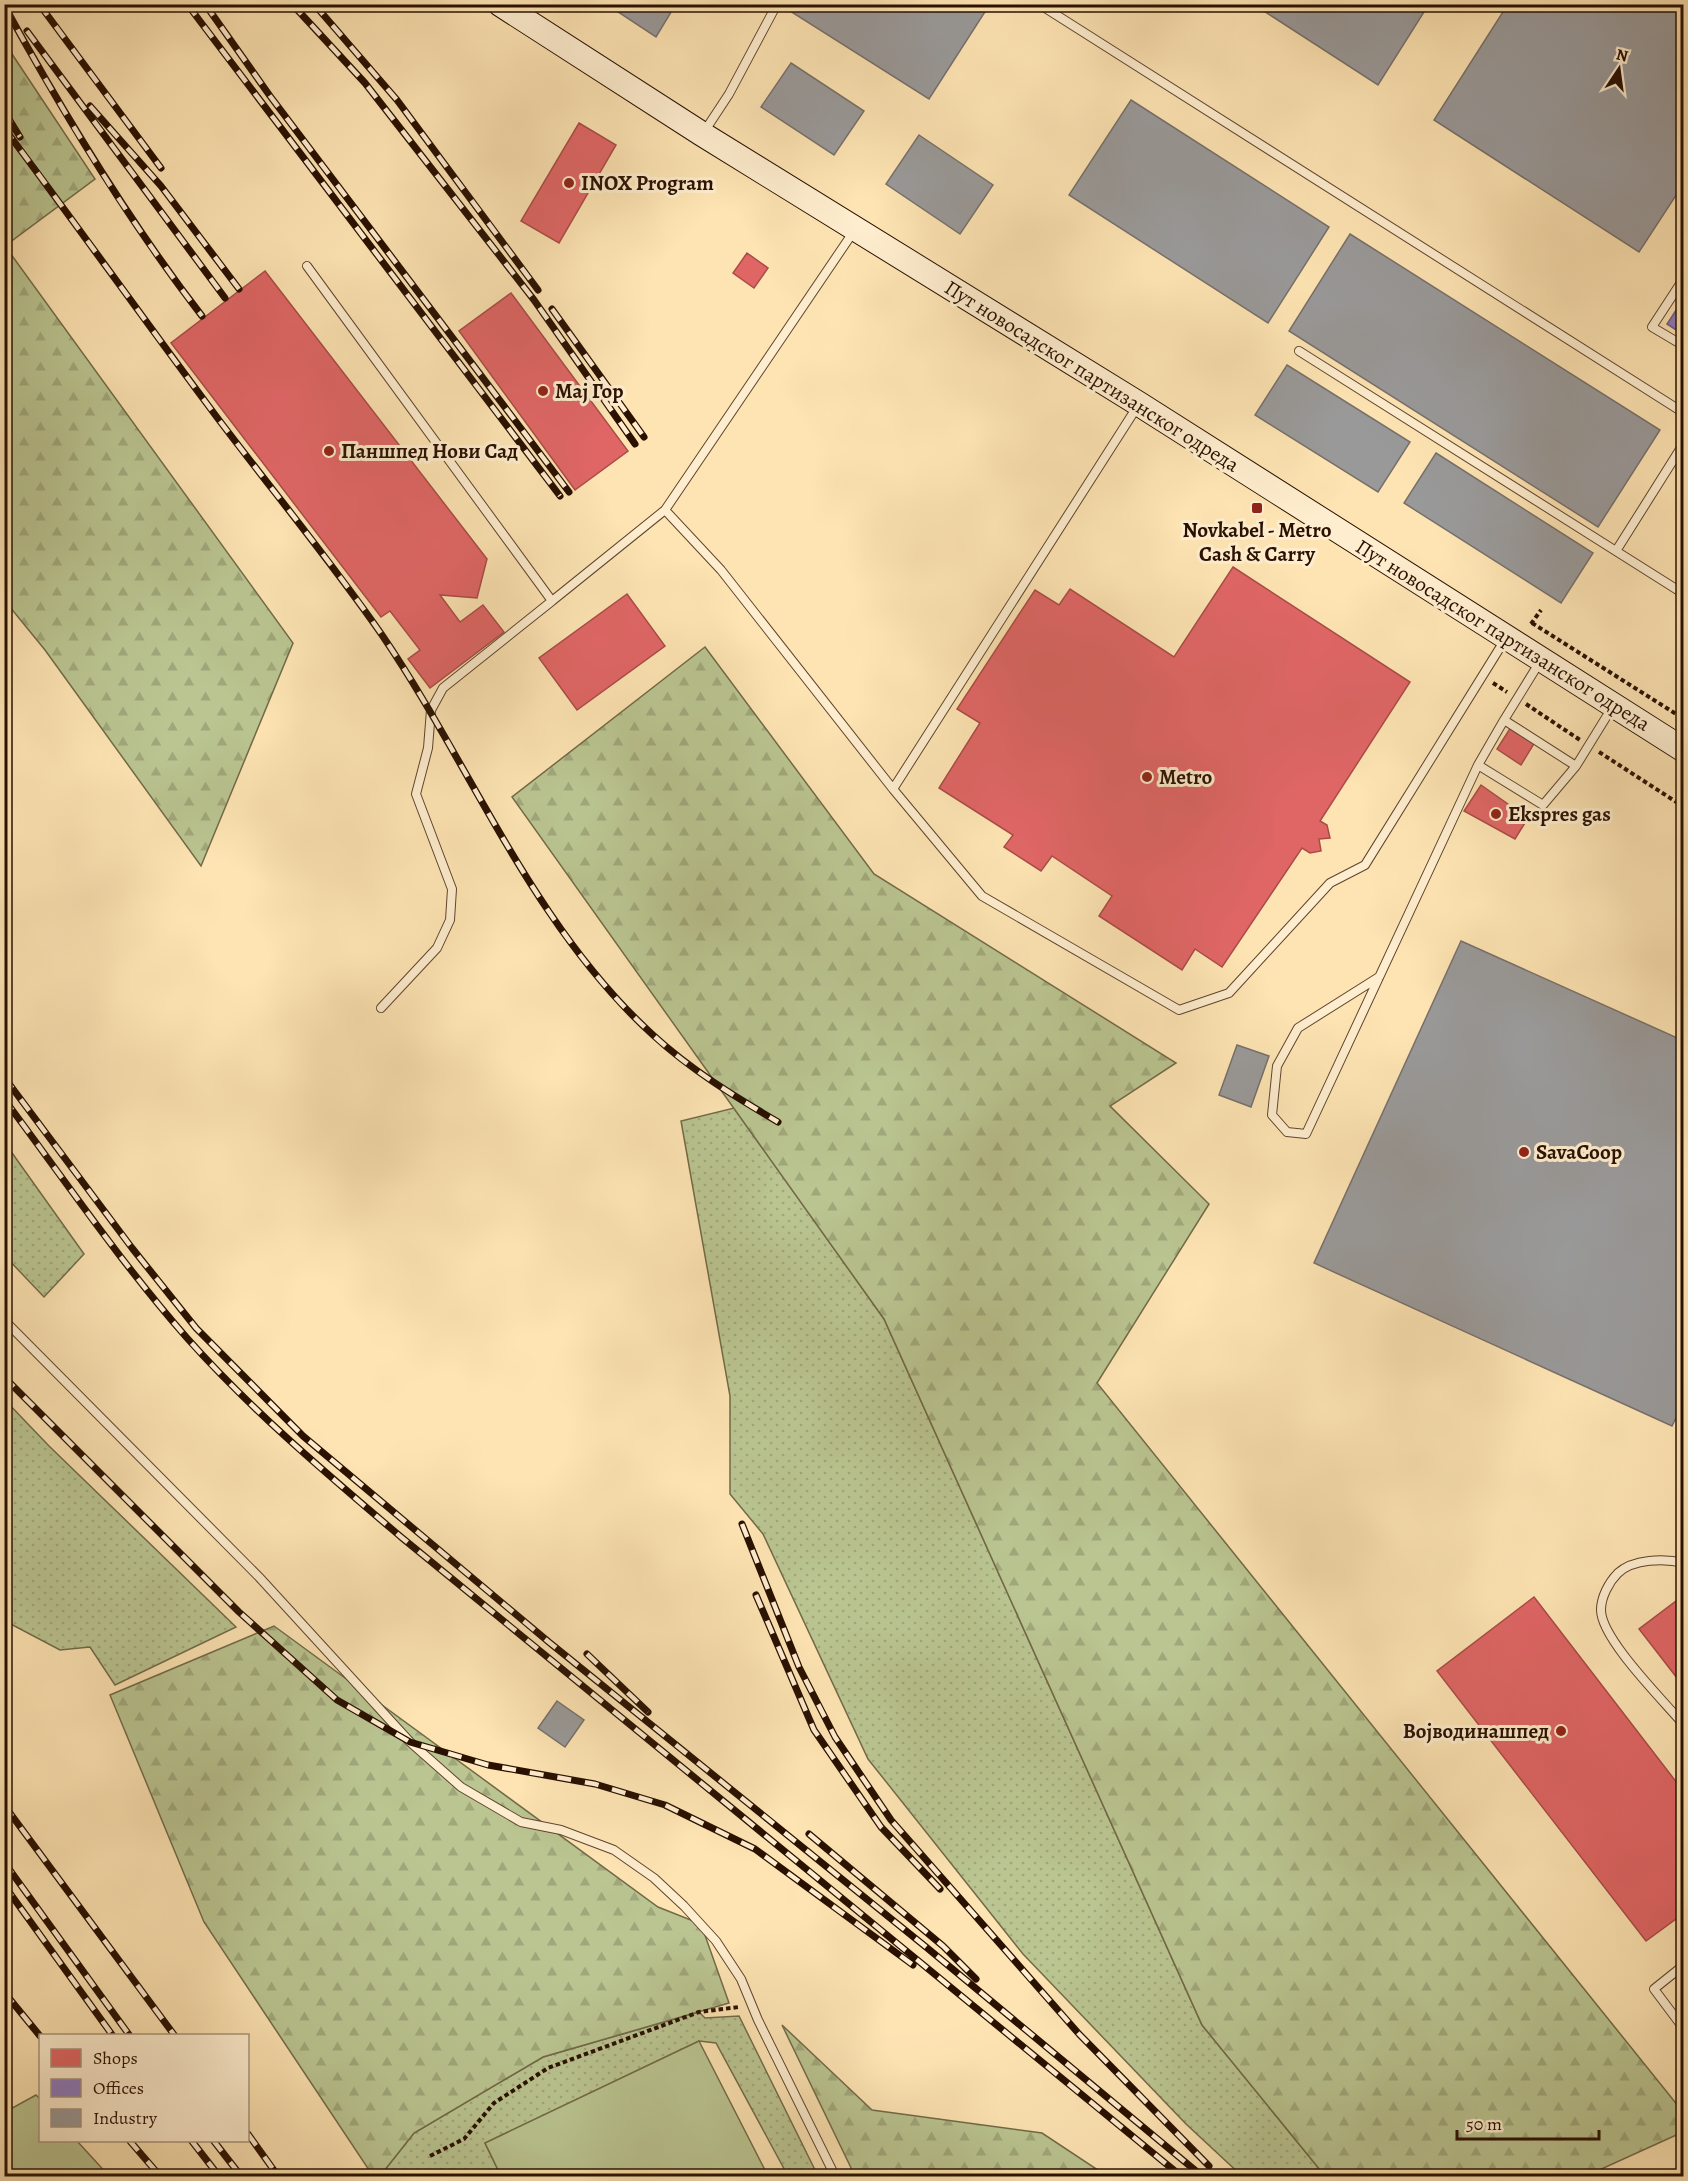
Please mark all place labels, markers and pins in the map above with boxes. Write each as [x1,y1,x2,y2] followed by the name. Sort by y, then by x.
[581,169,714,197] place label: INOX Program
[562,176,576,190] marker: INOX Program
[555,377,623,405] place label: Мај Гор
[536,384,550,398] marker: Мај Гор
[341,437,518,465] place label: Паншпед Нови Сад
[322,444,336,458] marker: Паншпед Нови Сад
[1250,501,1264,515] marker: Novkabel - Metro Cash & Carry
[1183,516,1332,568] place label: Novkabel - Metro Cash & Carry
[1159,763,1212,791] place label: Metro
[1140,770,1154,784] marker: Metro
[1508,800,1611,828] place label: Ekspres gas
[1489,807,1503,821] marker: Ekspres gas
[1536,1138,1622,1166] place label: SavaCoop
[1517,1145,1531,1159] marker: SavaCoop
[1403,1717,1549,1745] place label: Војводинашпед
[1554,1724,1568,1738] marker: Војводинашпед

